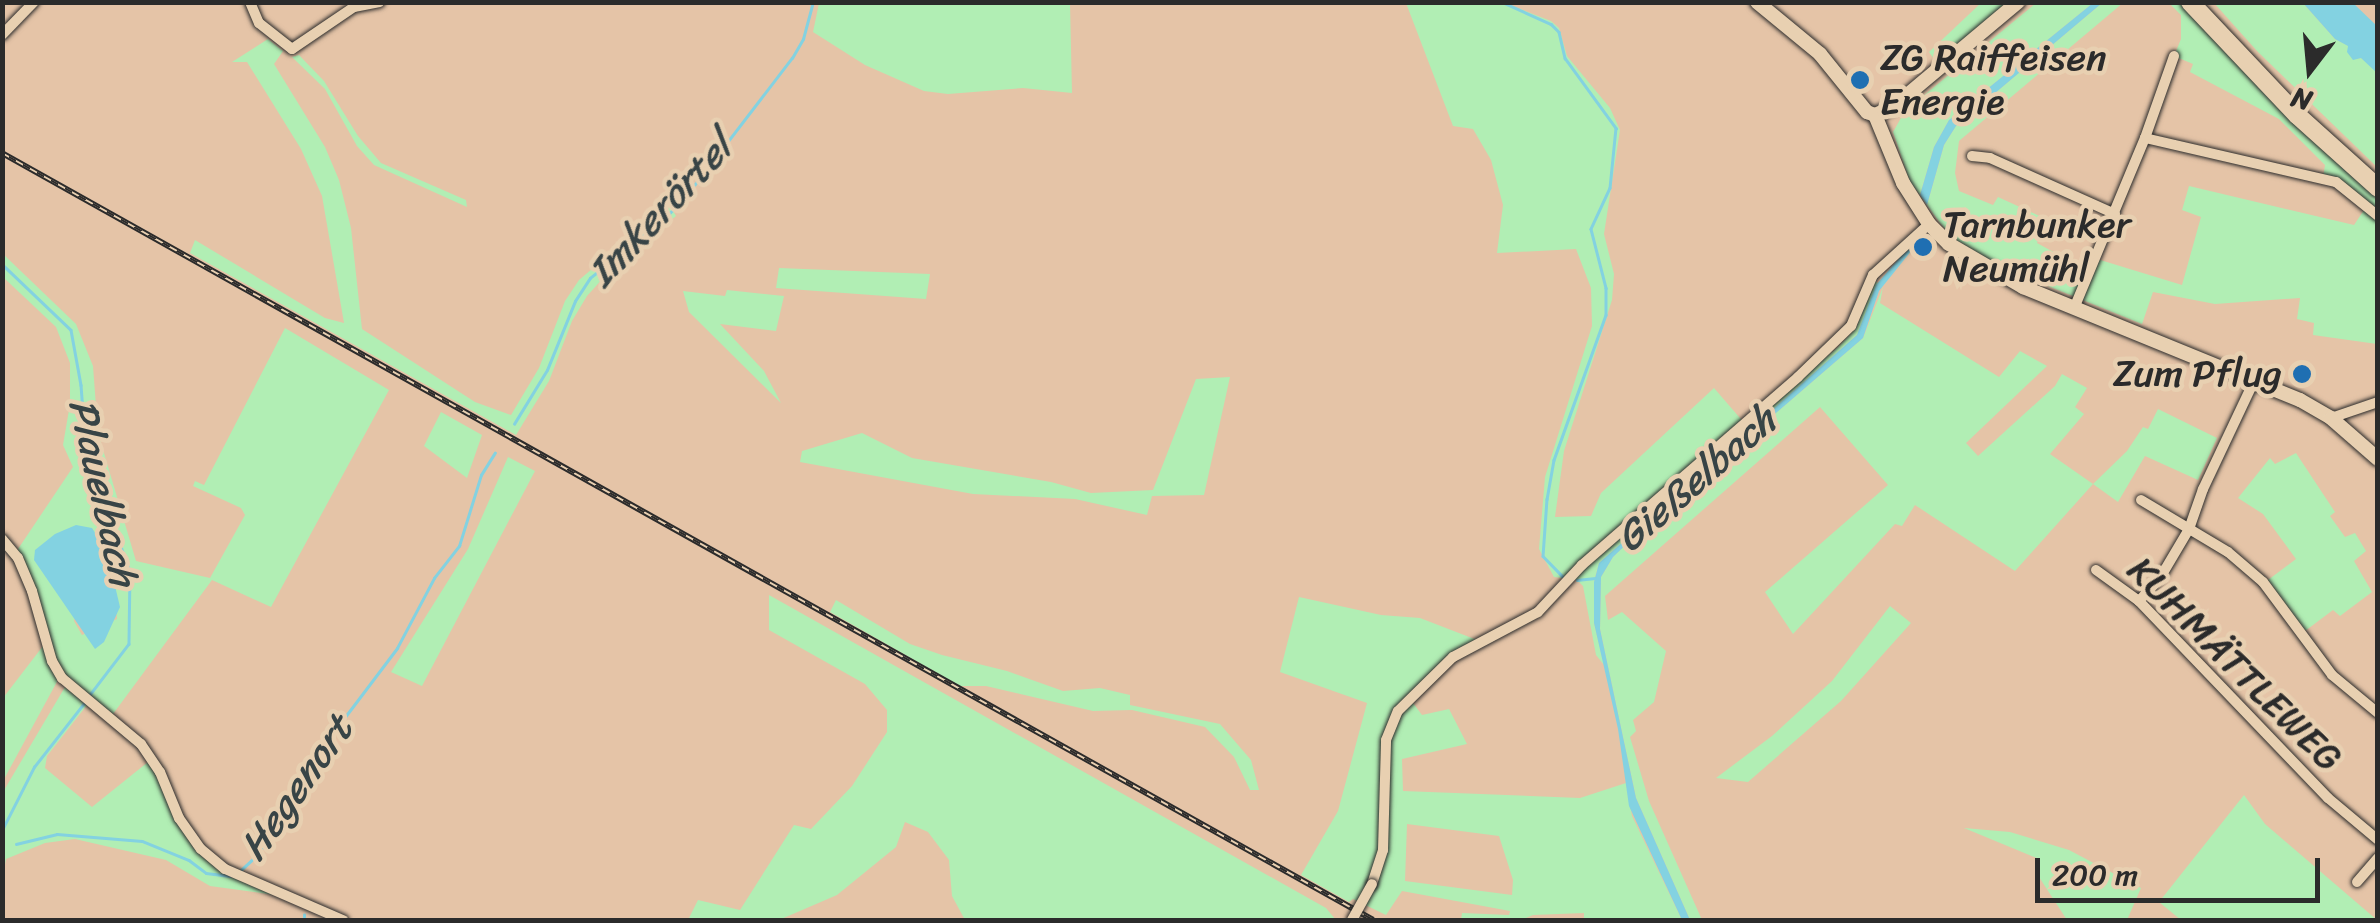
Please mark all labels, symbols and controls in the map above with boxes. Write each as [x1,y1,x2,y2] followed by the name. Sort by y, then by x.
[2260,20,2360,120] north arrow
[1880,35,2107,124] place label: ZG Raiffeisen Energie
[1849,69,1871,91] marker: ZG Raiffeisen Energie
[2286,73,2318,126] text: N
[577,124,743,296] water label: Imkerörtel
[1943,202,2131,292] place label: Tarnbunker Neumühl
[1912,236,1934,258] marker: Tarnbunker Neumühl
[2112,351,2282,397] place label: Zum Pflug
[2291,363,2313,385] marker: Zum Pflug
[58,394,148,590] water label: Plauelbach
[1606,396,1786,562] water label: Gießelbach
[2118,547,2352,781] street label: KUHMÄTTLEWEG
[229,707,363,869] water label: Hegenort
[2040,838,2325,900] scale bar
[2052,848,2138,902] text: 200 m

